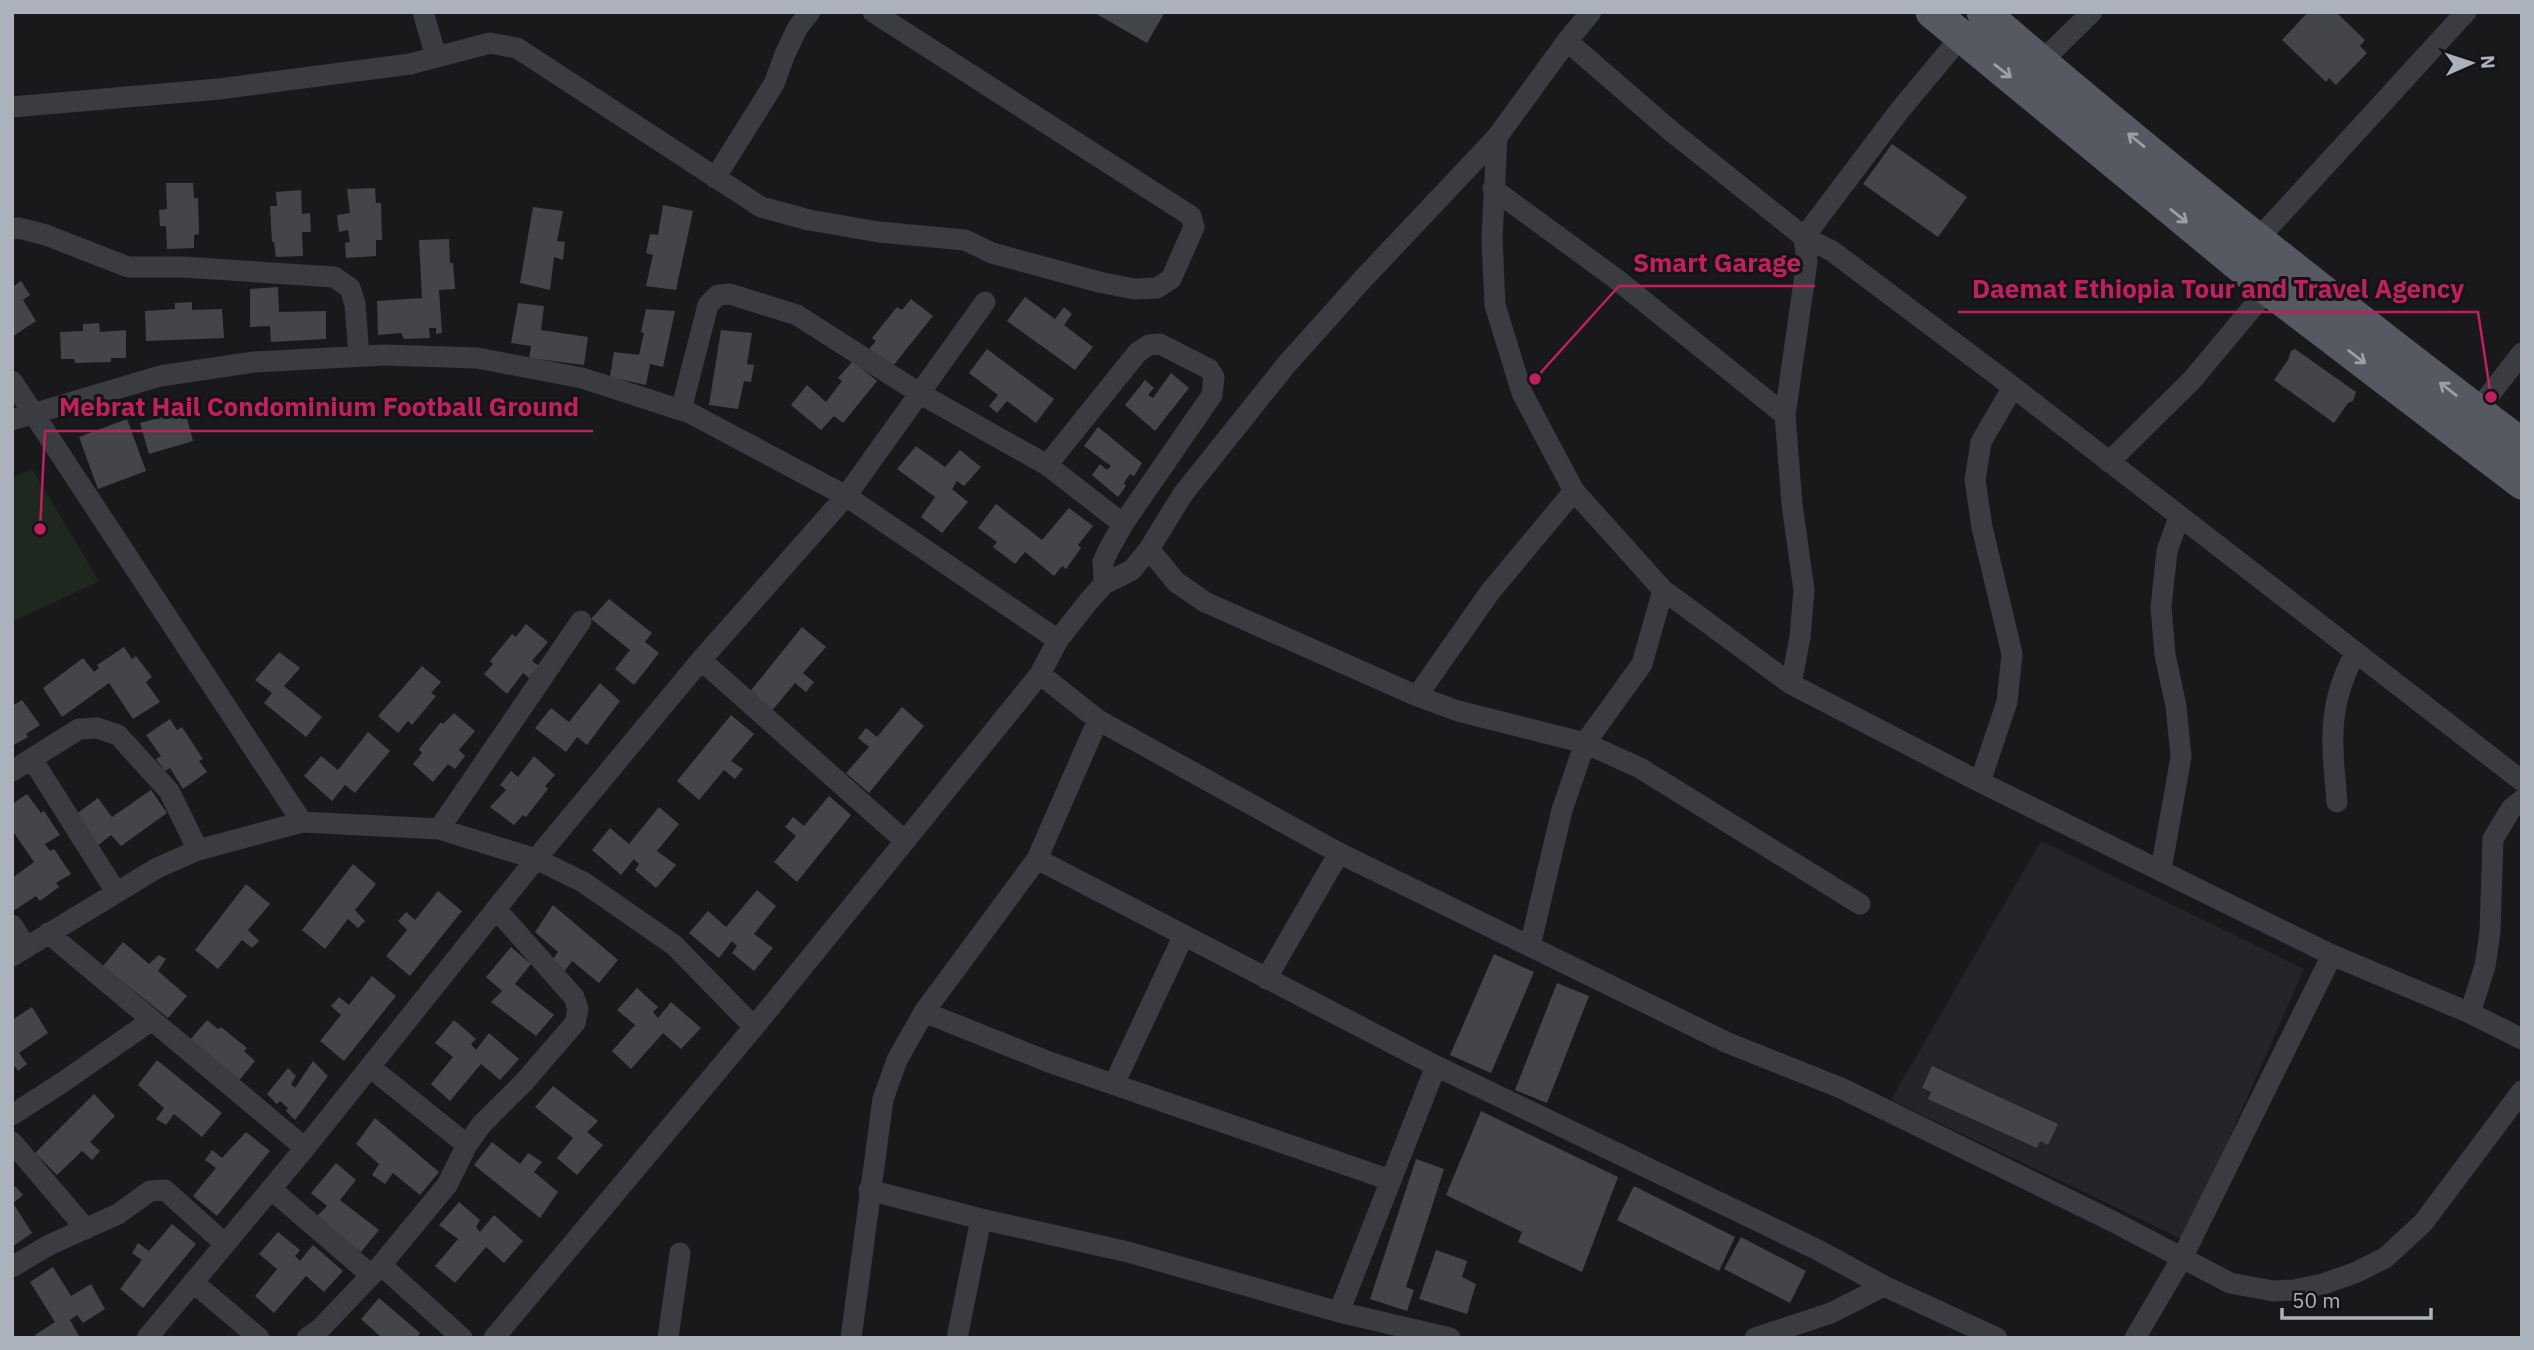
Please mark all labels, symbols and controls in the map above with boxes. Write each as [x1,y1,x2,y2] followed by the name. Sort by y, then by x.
[2436,28,2506,98] north arrow
[2476,55,2500,70] text: N
[1993,64,2011,79] one-way arrow
[2128,132,2146,148] one-way arrow
[2169,208,2187,223] one-way arrow
[1619,239,1815,286] callout: Smart Garage
[1633,245,1801,279] text: Smart Garage
[1958,265,2478,312] callout: Daemat Ethiopia Tour and Travel Agency
[1972,271,2464,305] text: Daemat Ethiopia Tour and Travel Agency
[2347,350,2366,365] one-way arrow
[2440,381,2458,396] one-way arrow
[45,384,593,431] callout: Mebrat Hail Condominium Football Ground
[59,389,579,423] text: Mebrat Hail Condominium Football Ground
[2282,1276,2431,1320] scale bar
[2292,1286,2341,1314] text: 50 m

